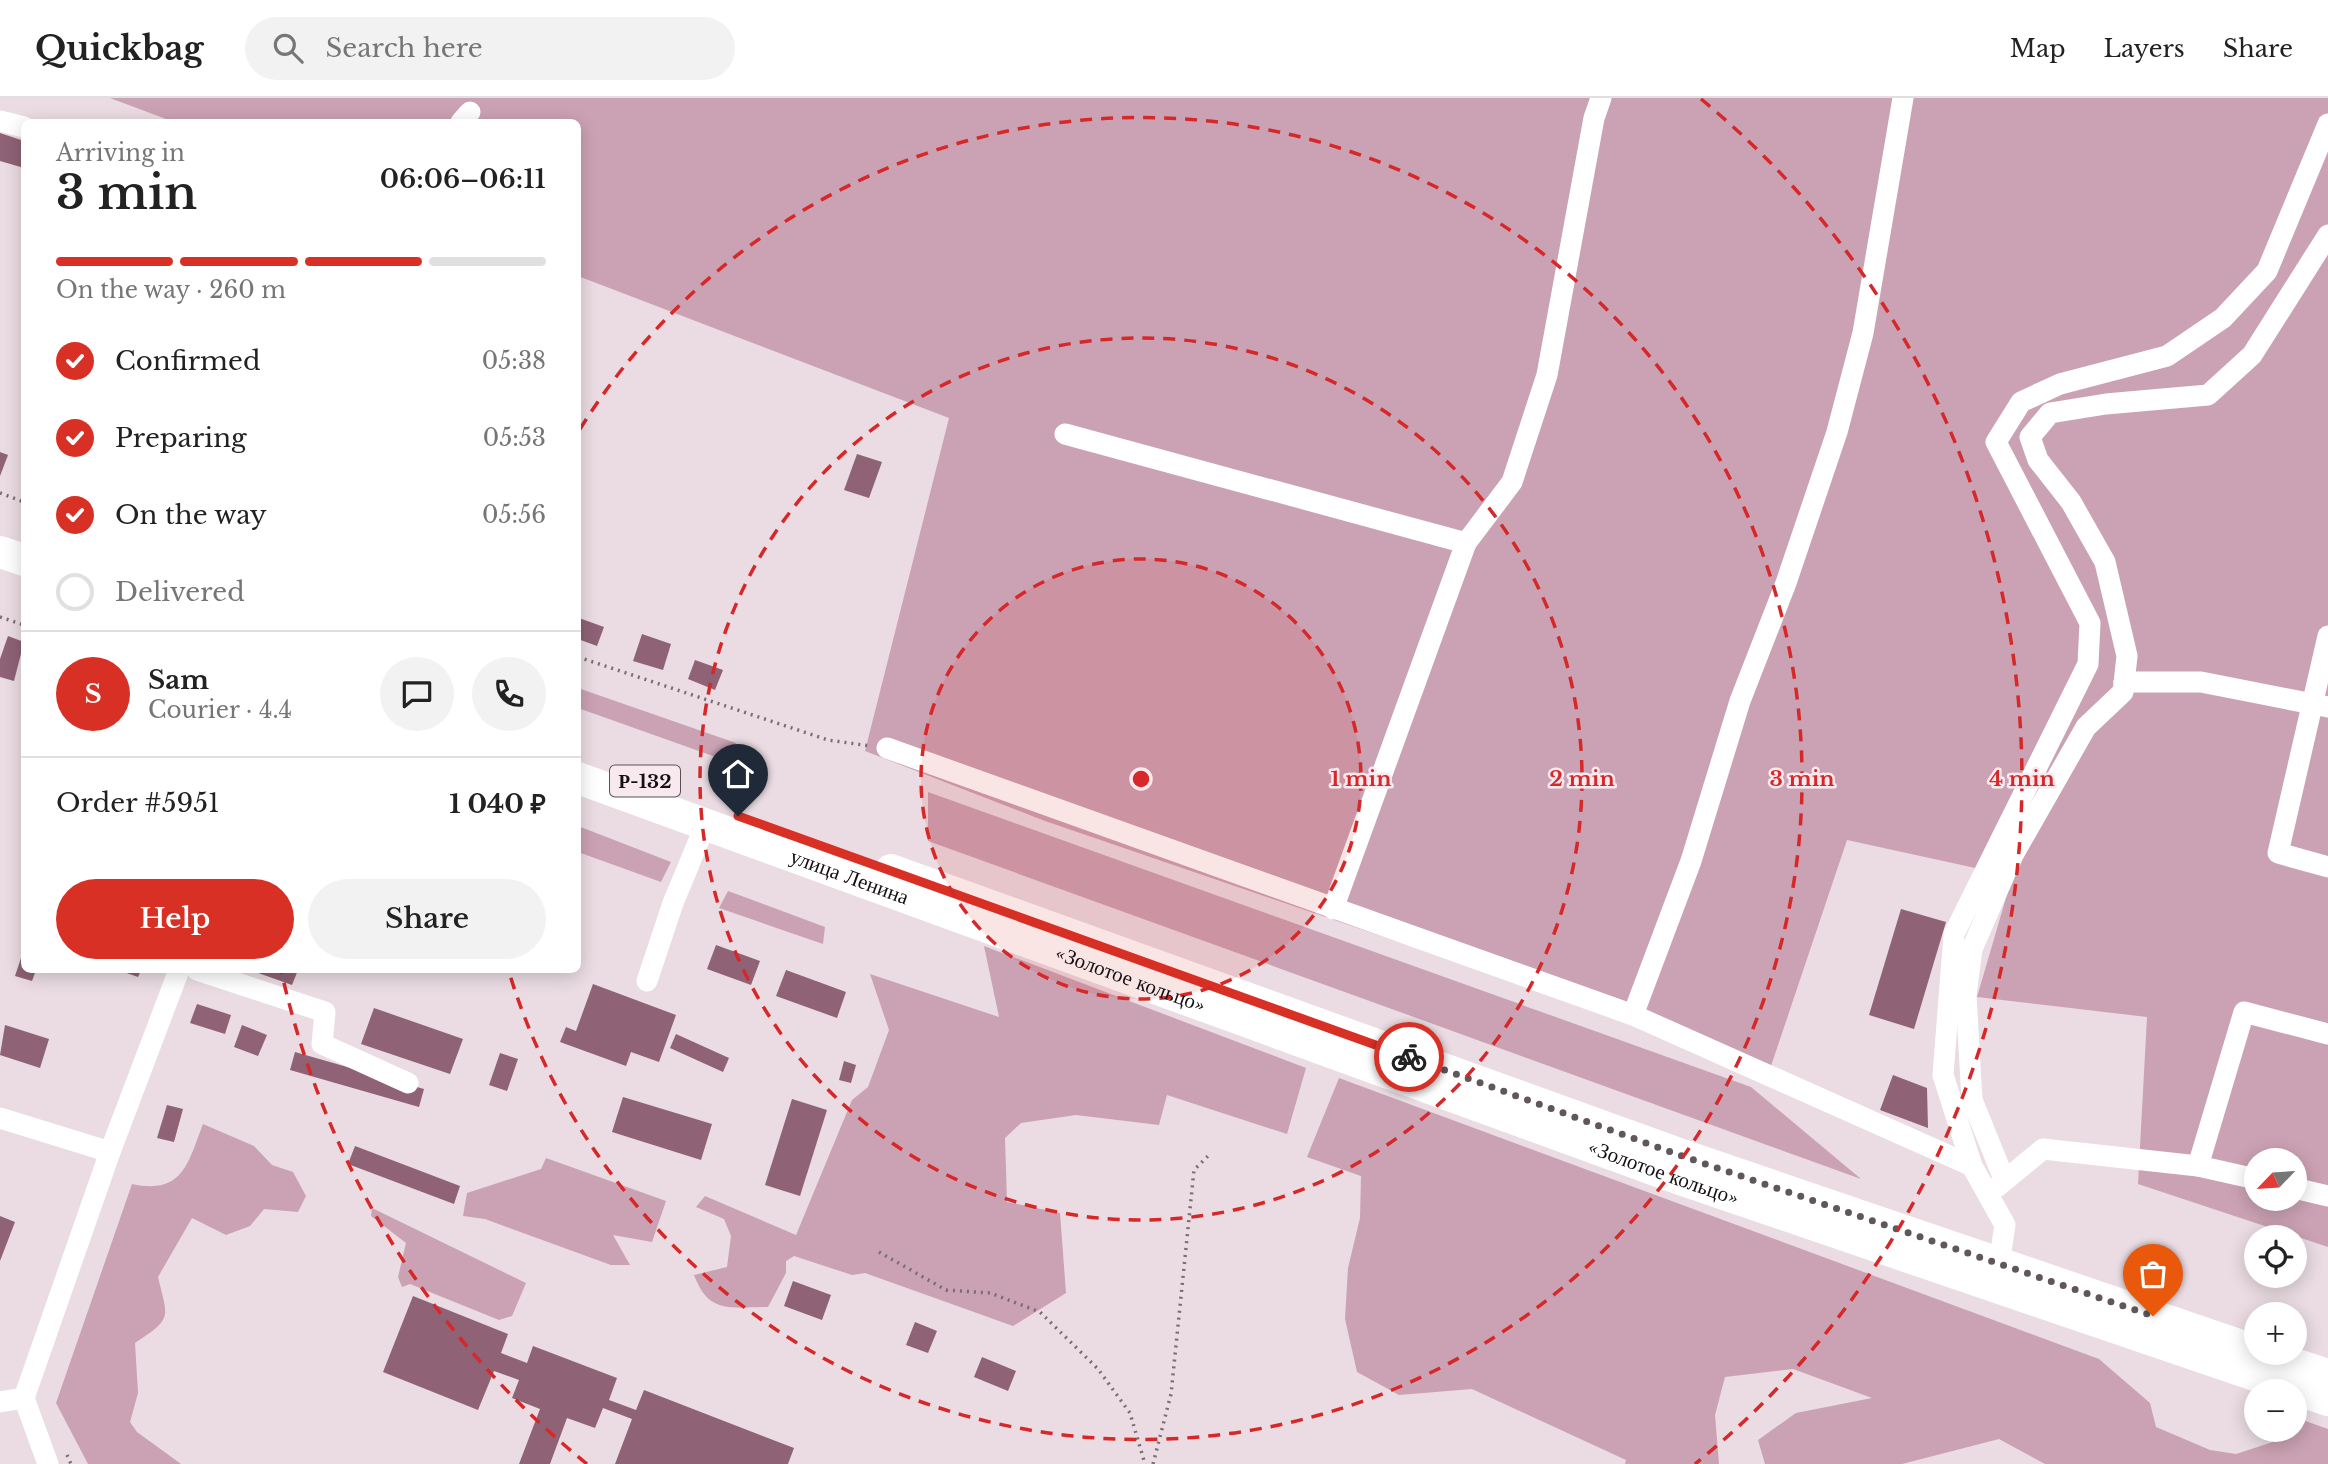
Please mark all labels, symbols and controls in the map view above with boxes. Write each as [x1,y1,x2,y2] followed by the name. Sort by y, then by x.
[245,17,735,80] search box
[35,28,203,69] text: Quickbag
[269,29,307,67] icon: search
[325,32,483,64] text: Search here
[2010,34,2066,63] text: Map
[2104,34,2185,63] text: Layers
[2223,34,2293,63] text: Share
[56,139,185,167] text: Arriving in
[380,163,546,195] text: 06:06–06:11
[56,164,197,221] text: 3 min
[56,276,286,304] text: On the way · 260 m
[56,342,94,380] icon: check
[115,345,260,377] text: Confirmed
[482,347,546,375] text: 05:38
[56,419,94,457] icon: check
[115,422,247,454] text: Preparing
[483,424,546,452] text: 05:53
[56,496,94,534] icon: check
[115,499,267,531] text: On the way
[482,501,546,529] text: 05:56
[115,576,245,608] text: Delivered
[380,657,454,731] button: chat
[472,657,546,731] button: phone
[148,664,209,696] text: Sam
[84,678,102,710] text: S
[148,696,292,724] text: Courier · 4.4
[708,744,768,816] pin
[719,755,757,793] icon: home
[610,766,680,796] road number: Р-132
[1331,766,1391,792] text: 1 min
[1549,766,1615,792] text: 2 min
[1769,766,1835,792] text: 3 min
[1989,766,2055,792] text: 4 min
[1129,767,1153,791] centre of rings
[56,787,220,819] text: Order #5951
[449,788,546,820] text: 1 040 ₽
[787,843,913,911] street label: улица Ленина
[56,879,294,959] button: Help
[308,879,546,959] button: Share
[1052,940,1209,1018] street label: «Золотое кольцо»
[1374,1022,1444,1092] courier
[1390,1038,1428,1076] icon: bike
[1585,1134,1742,1211] street label: «Золотое кольцо»
[2244,1148,2306,1211] north arrow
[2244,1148,2307,1442] map controls
[2244,1225,2307,1288] button: locate
[2123,1244,2183,1316] pin
[2134,1255,2172,1293] icon: bag
[2244,1302,2307,1365] button: +
[2244,1379,2307,1442] button: −

